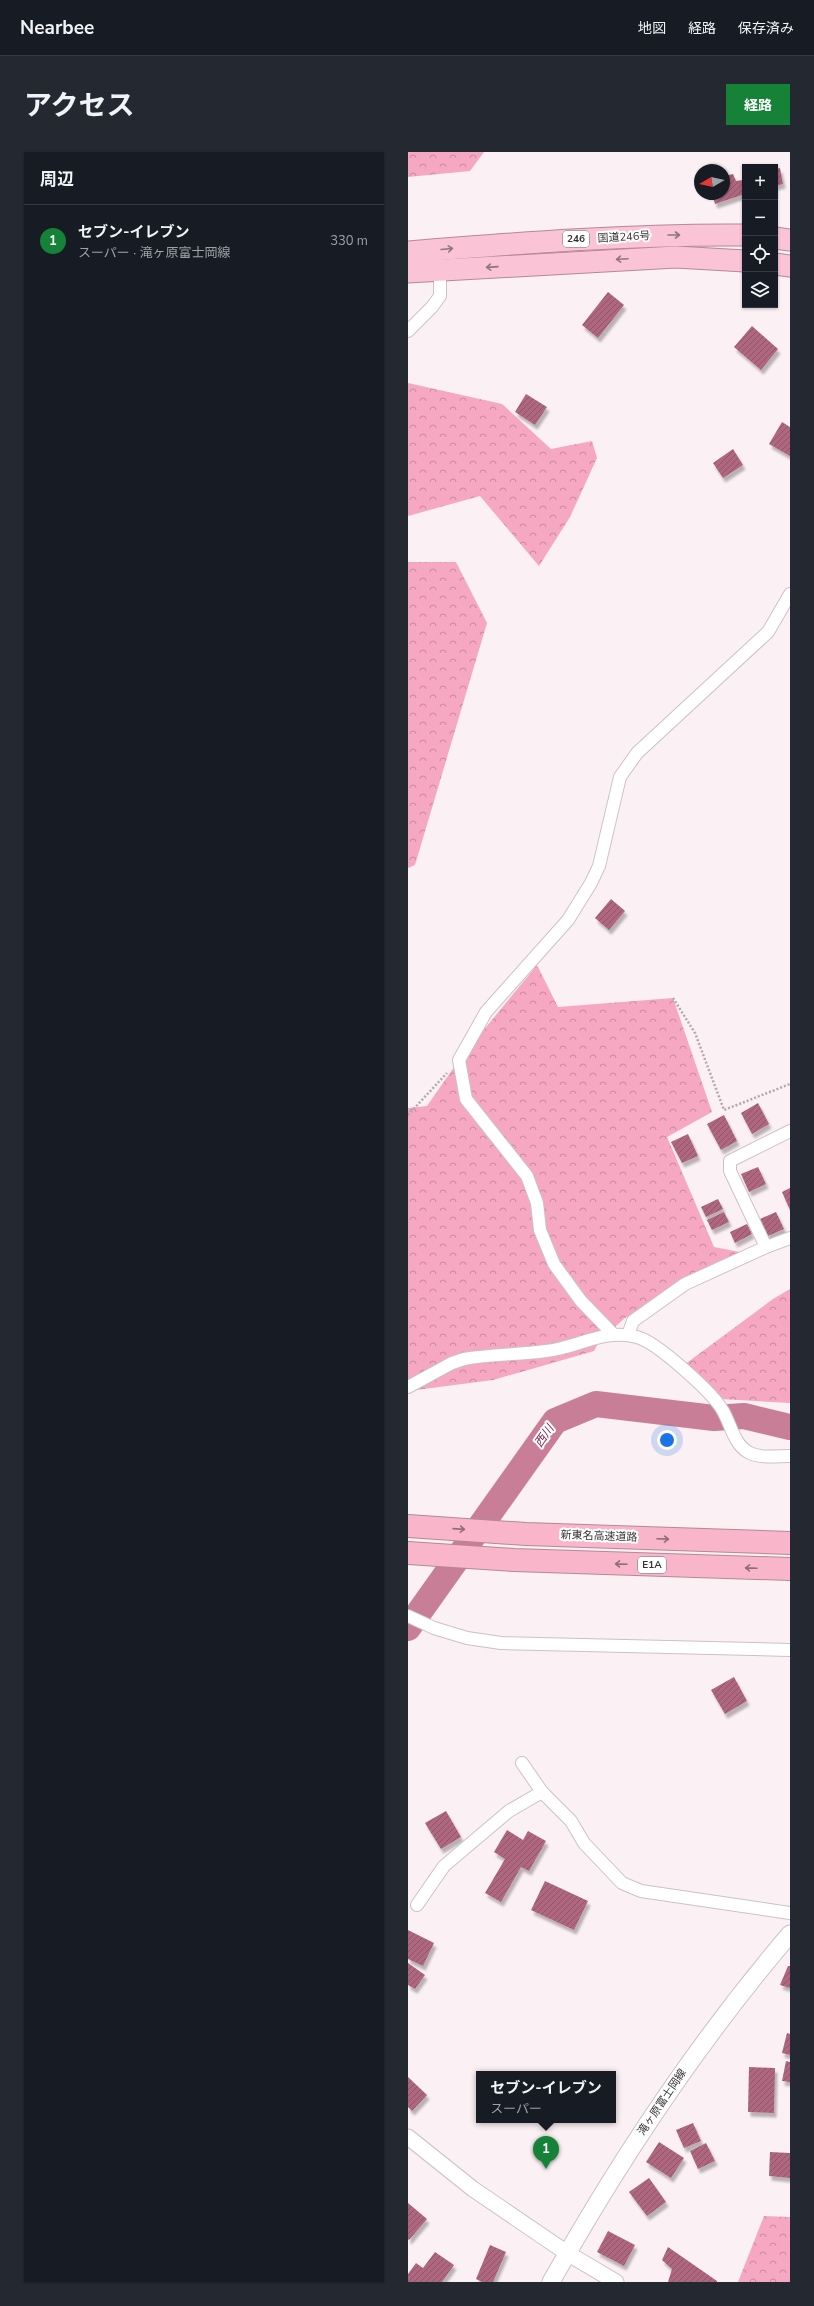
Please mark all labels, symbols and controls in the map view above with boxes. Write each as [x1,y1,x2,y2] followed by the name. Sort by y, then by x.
[20,15,94,41] text: Nearbee
[638,19,666,38] text: 地図
[688,19,716,38] text: 経路
[738,19,794,38] text: 保存済み
[726,84,790,125] button: 経路
[24,87,135,125] text: アクセス
[694,164,730,200] north arrow
[742,164,778,308] map controls
[742,164,778,200] button: +
[40,168,74,191] text: 周辺
[742,200,778,236] button: −
[78,222,190,242] text: セブン-イレブン
[597,228,651,246] street label: 国道246号
[563,231,589,247] road number: 246
[667,231,680,239] one-way arrow
[49,232,57,250] text: 1
[330,232,368,250] text: 330 m
[742,236,778,272] button: locate
[78,244,231,262] text: スーパー · 滝ヶ原富士岡線
[440,245,453,252] one-way arrow
[616,256,629,263] one-way arrow
[486,263,499,270] one-way arrow
[742,272,778,308] button: layers
[531,1420,559,1450] water label: 西川
[657,1430,677,1450] your location
[452,1526,465,1533] one-way arrow
[560,1527,638,1545] street label: 新東名高速道路
[656,1535,669,1542] one-way arrow
[638,1557,666,1573] road number: E1A
[615,1560,628,1567] one-way arrow
[745,1564,758,1571] one-way arrow
[634,2066,690,2138] street label: 滝ヶ原富士岡線
[476,2071,616,2123] popup
[490,2078,602,2098] text: セブン-イレブン
[490,2100,542,2118] text: スーパー
[533,2136,559,2169] pin: 1

